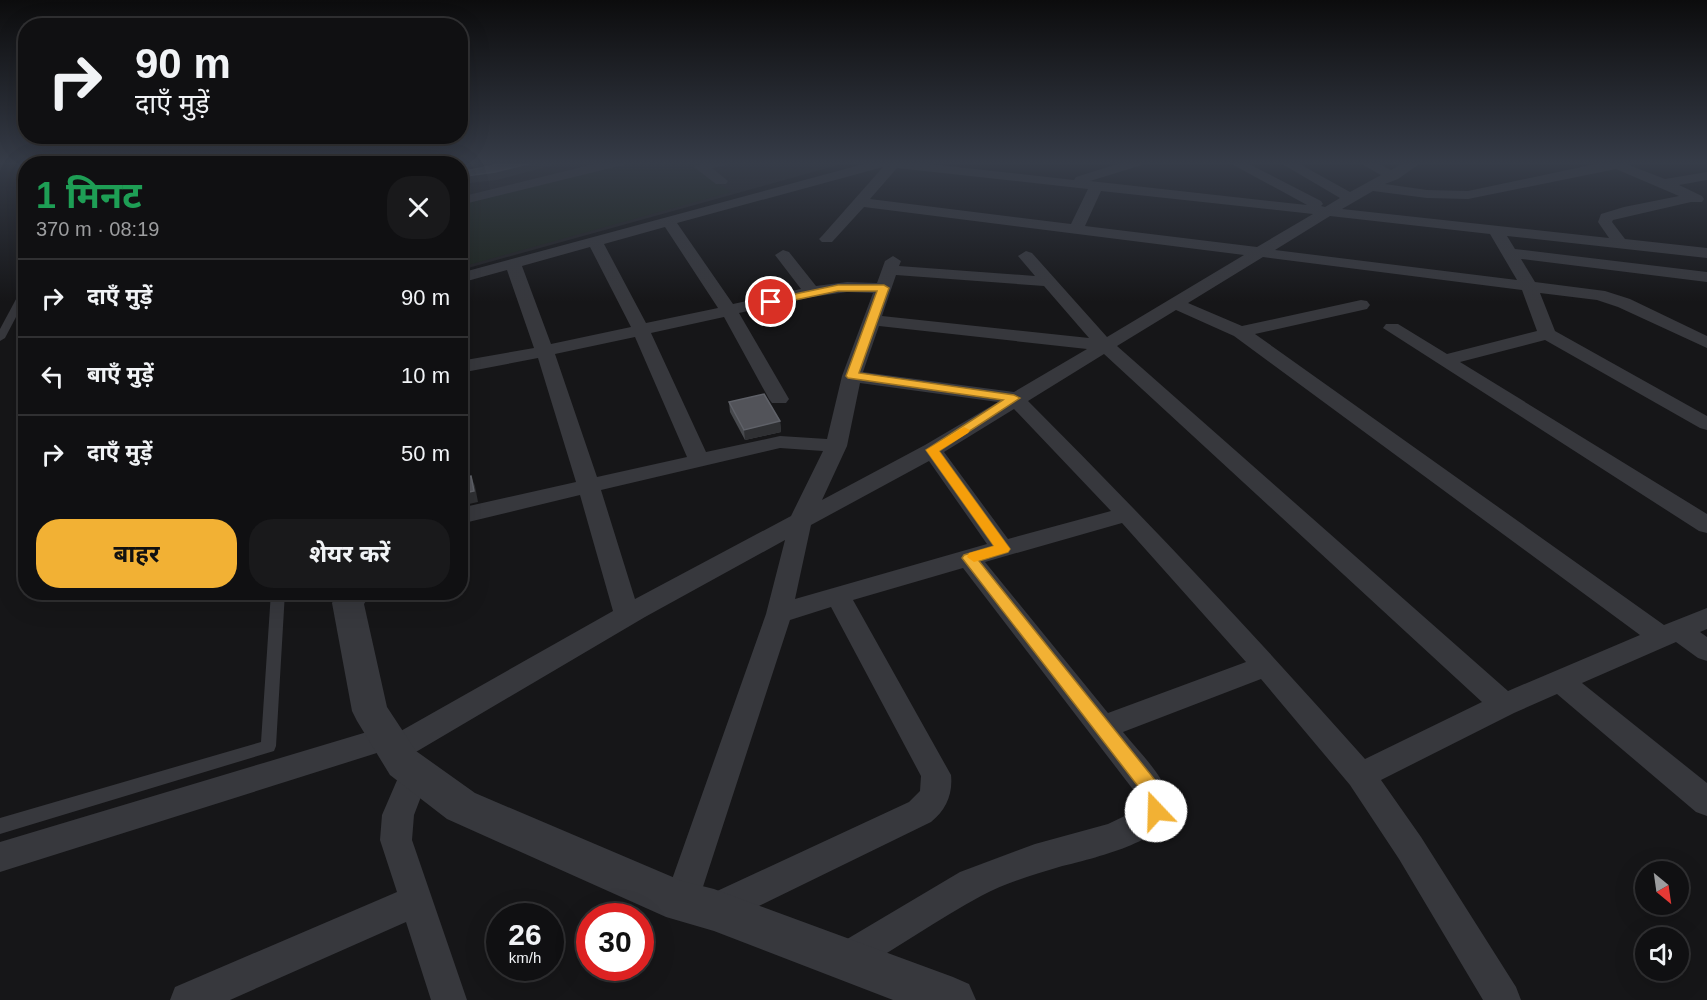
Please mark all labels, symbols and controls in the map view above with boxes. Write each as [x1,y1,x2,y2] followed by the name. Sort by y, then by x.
[135,40,231,87] text: 90 m
[36,42,114,120] icon: right
[135,89,209,119] text: दाएँ मुड़ें
[36,175,142,216] text: 1 मिनट
[387,176,450,239] button: close
[36,218,159,240] text: 370 m · 08:19
[745,276,796,327] pin
[36,282,69,315] icon: right
[87,284,152,309] text: दाएँ मुड़ें
[401,285,450,310] text: 90 m
[754,285,787,318] icon: arrive
[36,360,69,393] icon: left
[87,362,153,387] text: बाएँ मुड़ें
[401,363,450,388] text: 10 m
[36,438,69,471] icon: right
[87,440,152,465] text: दाएँ मुड़ें
[401,441,450,466] text: 50 m
[36,519,237,588] button: बाहर
[249,519,450,588] button: शेयर करें
[1124,779,1188,843] position arrow
[1635,861,1689,915] north arrow
[1635,861,1689,981] map controls
[576,903,654,981] speed limit sign: 30
[508,918,542,951] text: 26
[1635,927,1689,981] button: sound
[509,949,541,966] text: km/h

